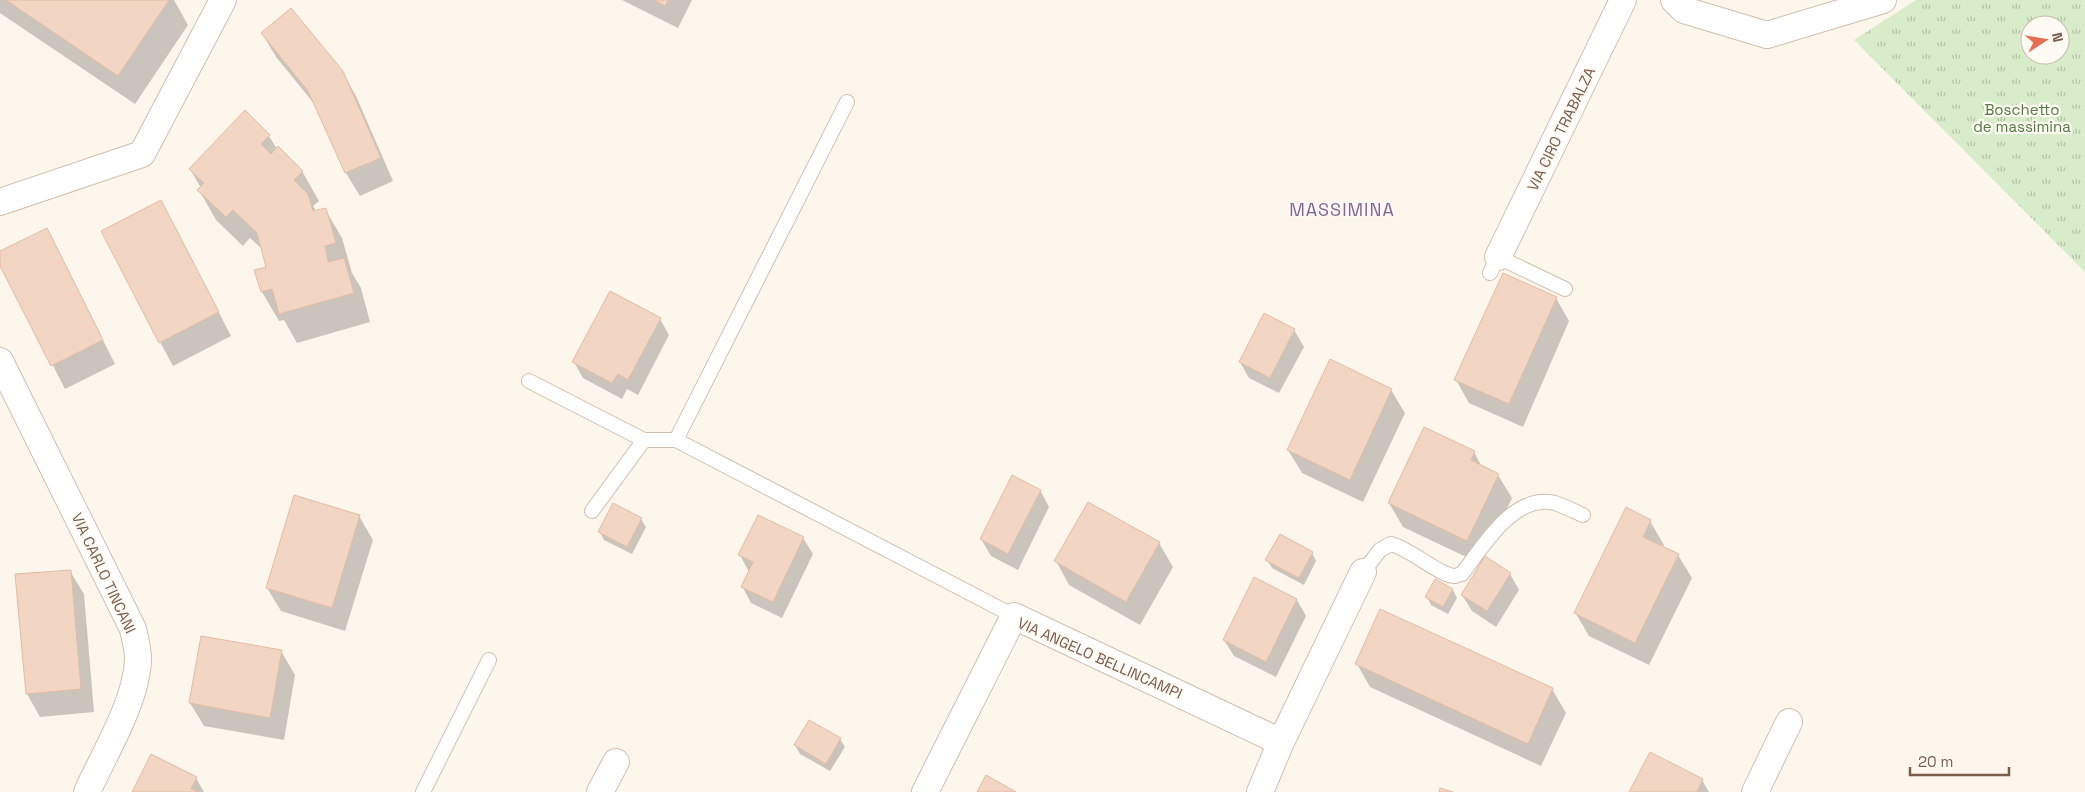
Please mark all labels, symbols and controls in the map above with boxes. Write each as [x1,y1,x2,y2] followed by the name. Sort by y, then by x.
[2020,15,2070,65] north arrow
[2048,31,2067,44] text: N
[1523,63,1600,194] street label: VIA CIRO TRABALZA
[1973,100,2071,136] park label: Boschetto de massimina
[1289,198,1395,221] district label: MASSIMINA
[68,510,140,636] street label: VIA CARLO TINCANI
[1015,613,1185,703] street label: VIA ANGELO BELLINCAMPI
[1910,744,2009,776] scale bar
[1918,752,1953,771] text: 20 m

